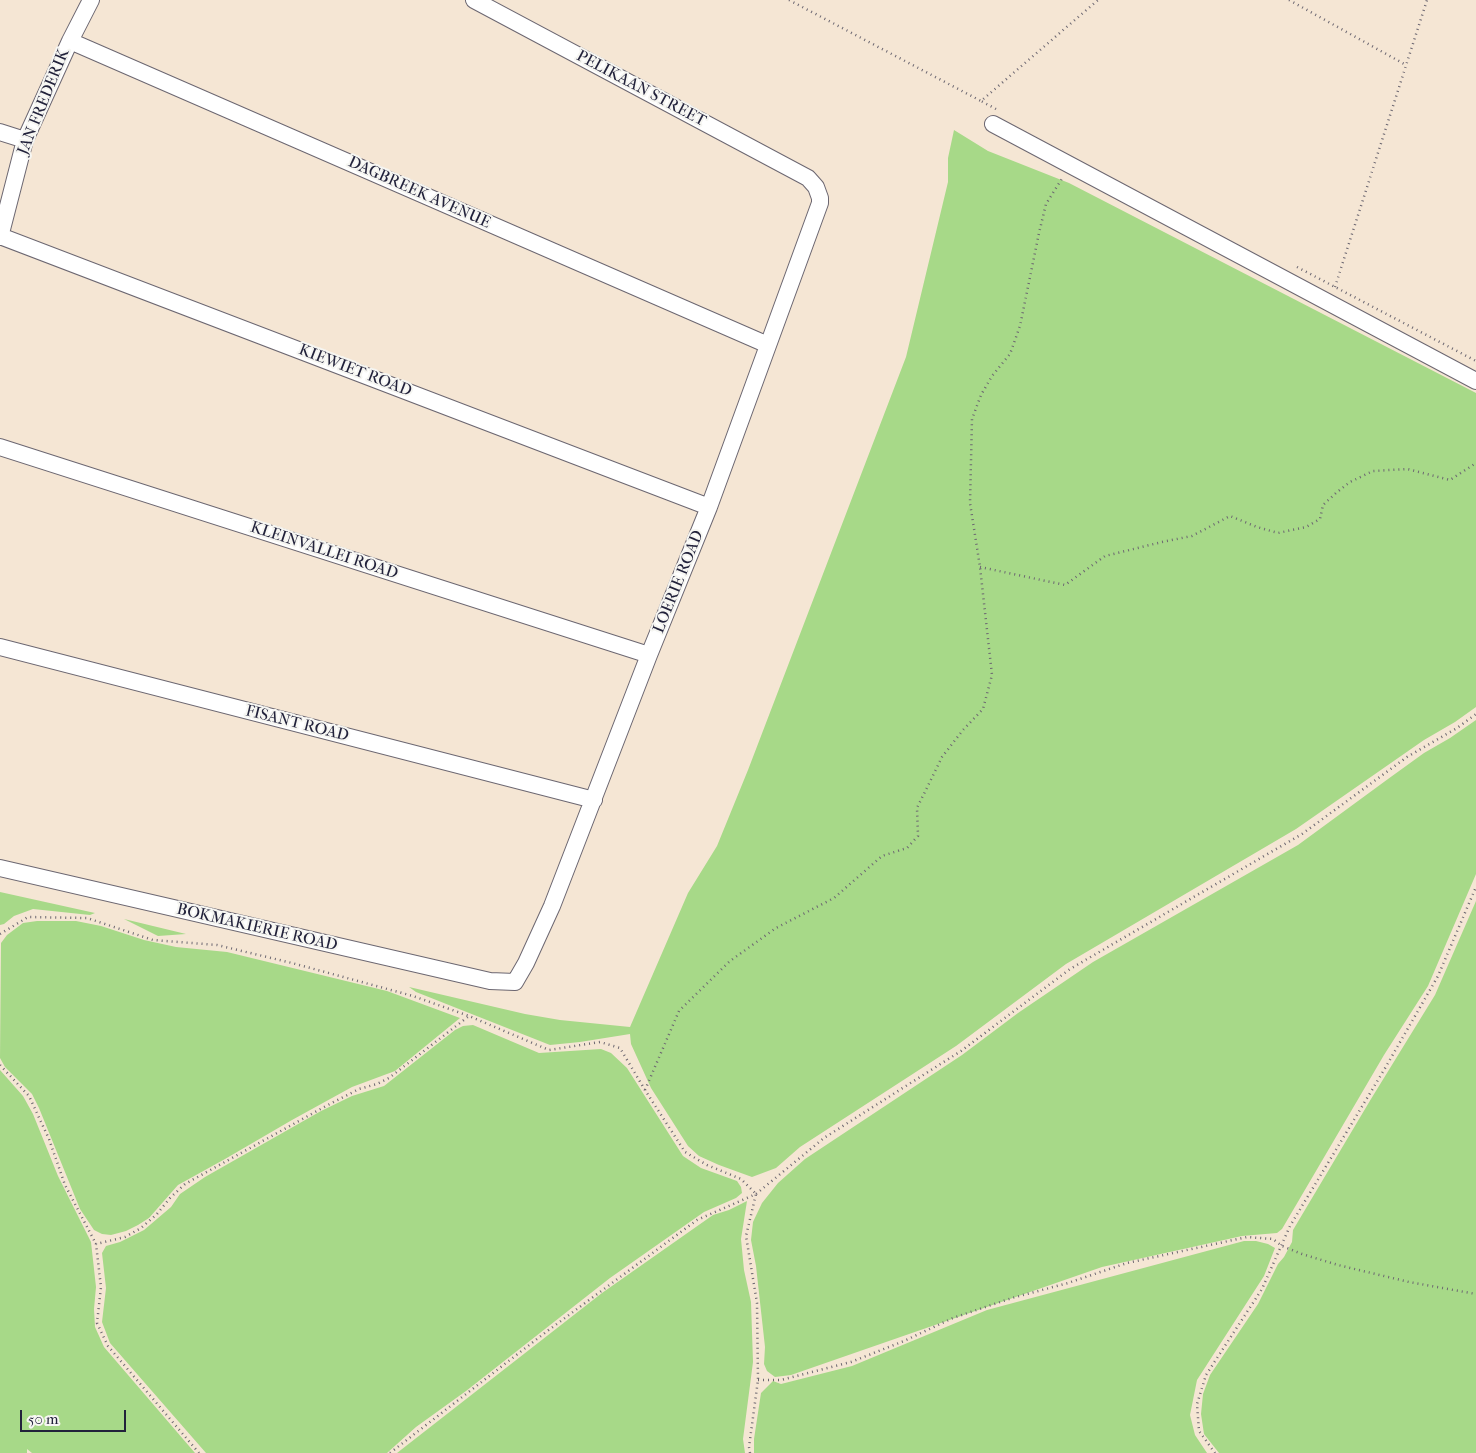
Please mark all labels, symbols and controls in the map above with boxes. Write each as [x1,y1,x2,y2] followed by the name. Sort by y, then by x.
[14,46,74,158] street label: JAN FREDERIK
[573,47,709,131] street label: PELIKAAN STREET
[345,153,493,233] street label: DAGBREEK AVENUE
[296,341,414,401] street label: KIEWIET ROAD
[248,518,400,584] street label: KLEINVALLEI ROAD
[650,528,708,636] street label: LOERIE ROAD
[243,702,351,746] street label: FISANT ROAD
[175,900,339,956] street label: BOKMAKIERIE ROAD
[22,1400,129,1432] scale bar
[28,1410,58,1428] text: 50 m

